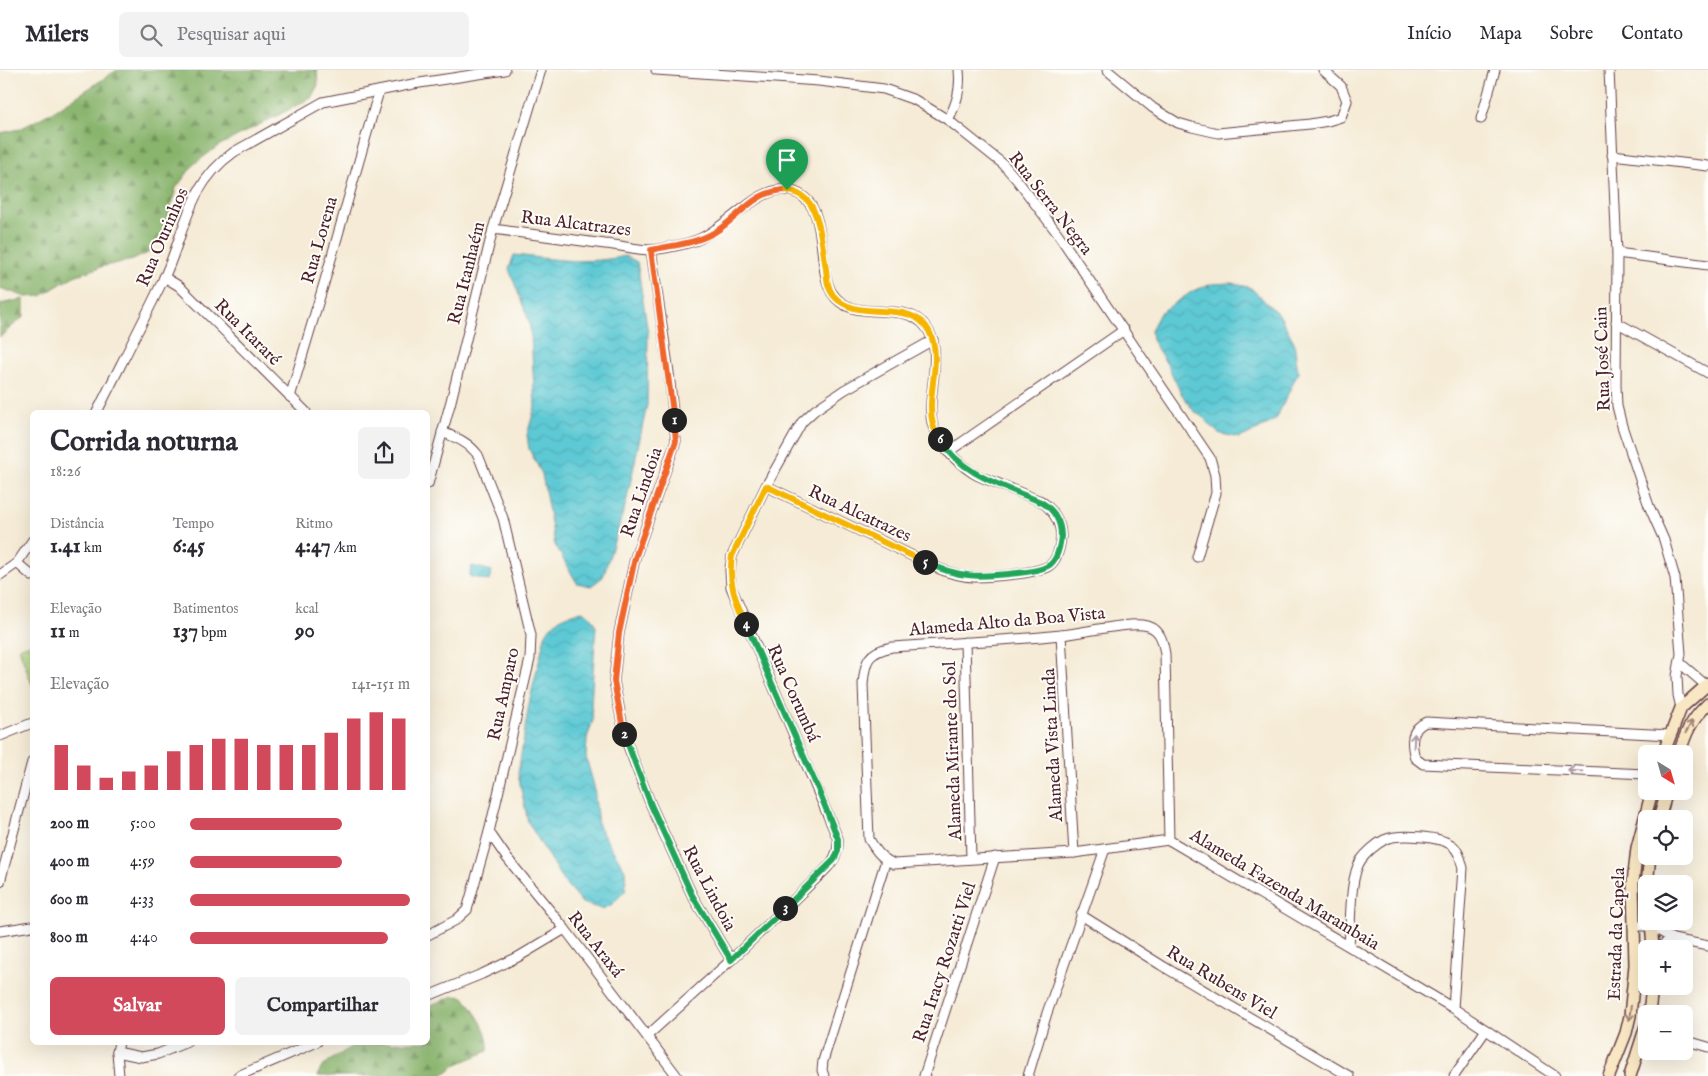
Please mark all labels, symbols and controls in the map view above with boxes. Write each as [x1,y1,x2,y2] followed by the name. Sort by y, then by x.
[119,12,469,57] search box
[25,19,89,50] text: Milers
[137,21,165,49] icon: search
[177,23,286,47] text: Pesquisar aqui
[1407,23,1452,46] text: Início
[1480,23,1522,46] text: Mapa
[1550,23,1593,46] text: Sobre
[1621,23,1683,46] text: Contato
[766,139,808,190] pin
[773,146,801,174] icon: arrive
[1002,148,1097,260] street label: Rua Serra Negra
[132,185,195,291] street label: Rua Ourinhos
[297,194,344,287] street label: Rua Lorena
[519,206,632,243] street label: Rua Alcatrazes
[444,219,491,327] street label: Rua Itanhaém
[209,295,285,371] street label: Rua Itararé
[1590,306,1617,412] street label: Rua José Cain
[662,408,686,432] pin: 1
[672,411,677,429] text: 1
[50,425,238,460] text: Corrida noturna
[928,426,952,452] pin: 6
[358,427,410,479] button: share
[938,430,943,448] text: 6
[616,444,669,541] street label: Rua Lindoia
[50,462,81,482] text: 18:26
[804,481,914,548] street label: Rua Alcatrazes
[50,515,104,533] text: Distância
[173,515,214,533] text: Tempo
[295,515,333,533] text: Ritmo
[50,533,81,560] text: 1.41
[173,533,205,560] text: 6:45
[295,533,331,560] text: 4:47
[81,539,102,557] text: km
[331,539,357,557] text: /km
[912,550,938,574] pin: 5
[923,553,928,571] text: 5
[50,600,102,618] text: Elevação
[173,600,238,618] text: Batimentos
[295,600,319,618] text: kcal
[907,602,1106,643] street label: Alameda Alto da Boa Vista
[734,612,758,636] pin: 4
[743,615,750,633] text: 4
[50,618,66,645] text: 11
[173,618,198,645] text: 137
[295,618,315,645] text: 90
[66,624,80,642] text: m
[198,624,227,642] text: bpm
[761,641,824,746] street label: Rua Corumbá
[483,645,526,743] street label: Rua Amparo
[939,661,968,842] street label: Alameda Mirante do Sol
[1038,667,1069,823] street label: Alameda Vista Linda
[50,675,109,695] text: Elevação
[351,675,410,695] text: 141–151 m
[1685,720,1695,734] one-way arrow
[612,722,636,746] pin: 2
[621,725,628,743] text: 2
[1409,734,1418,750] one-way arrow
[1638,745,1692,800] north arrow
[1638,745,1693,1060] map controls
[1568,766,1584,776] one-way arrow
[1638,810,1693,865] button: locate
[50,814,89,834] text: 200 m
[130,814,156,834] text: 5:00
[1184,824,1384,956] street label: Alameda Fazenda Marambaia
[677,842,741,936] street label: Rua Lindoia
[50,852,89,872] text: 400 m
[130,852,155,872] text: 4:59
[1604,867,1631,1001] street label: Estrada da Capela
[1638,875,1693,930] button: layers
[909,879,982,1046] street label: Rua Iracy Rozatti Viel
[50,890,88,910] text: 600 m
[130,890,154,910] text: 4:33
[772,896,798,920] pin: 3
[783,899,788,917] text: 3
[562,907,628,983] street label: Rua Araxá
[50,928,88,948] text: 800 m
[130,928,158,948] text: 4:40
[1638,940,1693,995] button: +
[1162,941,1281,1025] street label: Rua Rubens Viel
[50,977,225,1035] button: Salvar
[235,977,410,1035] button: Compartilhar
[1625,1004,1635,1020] one-way arrow
[1638,1005,1693,1060] button: −

